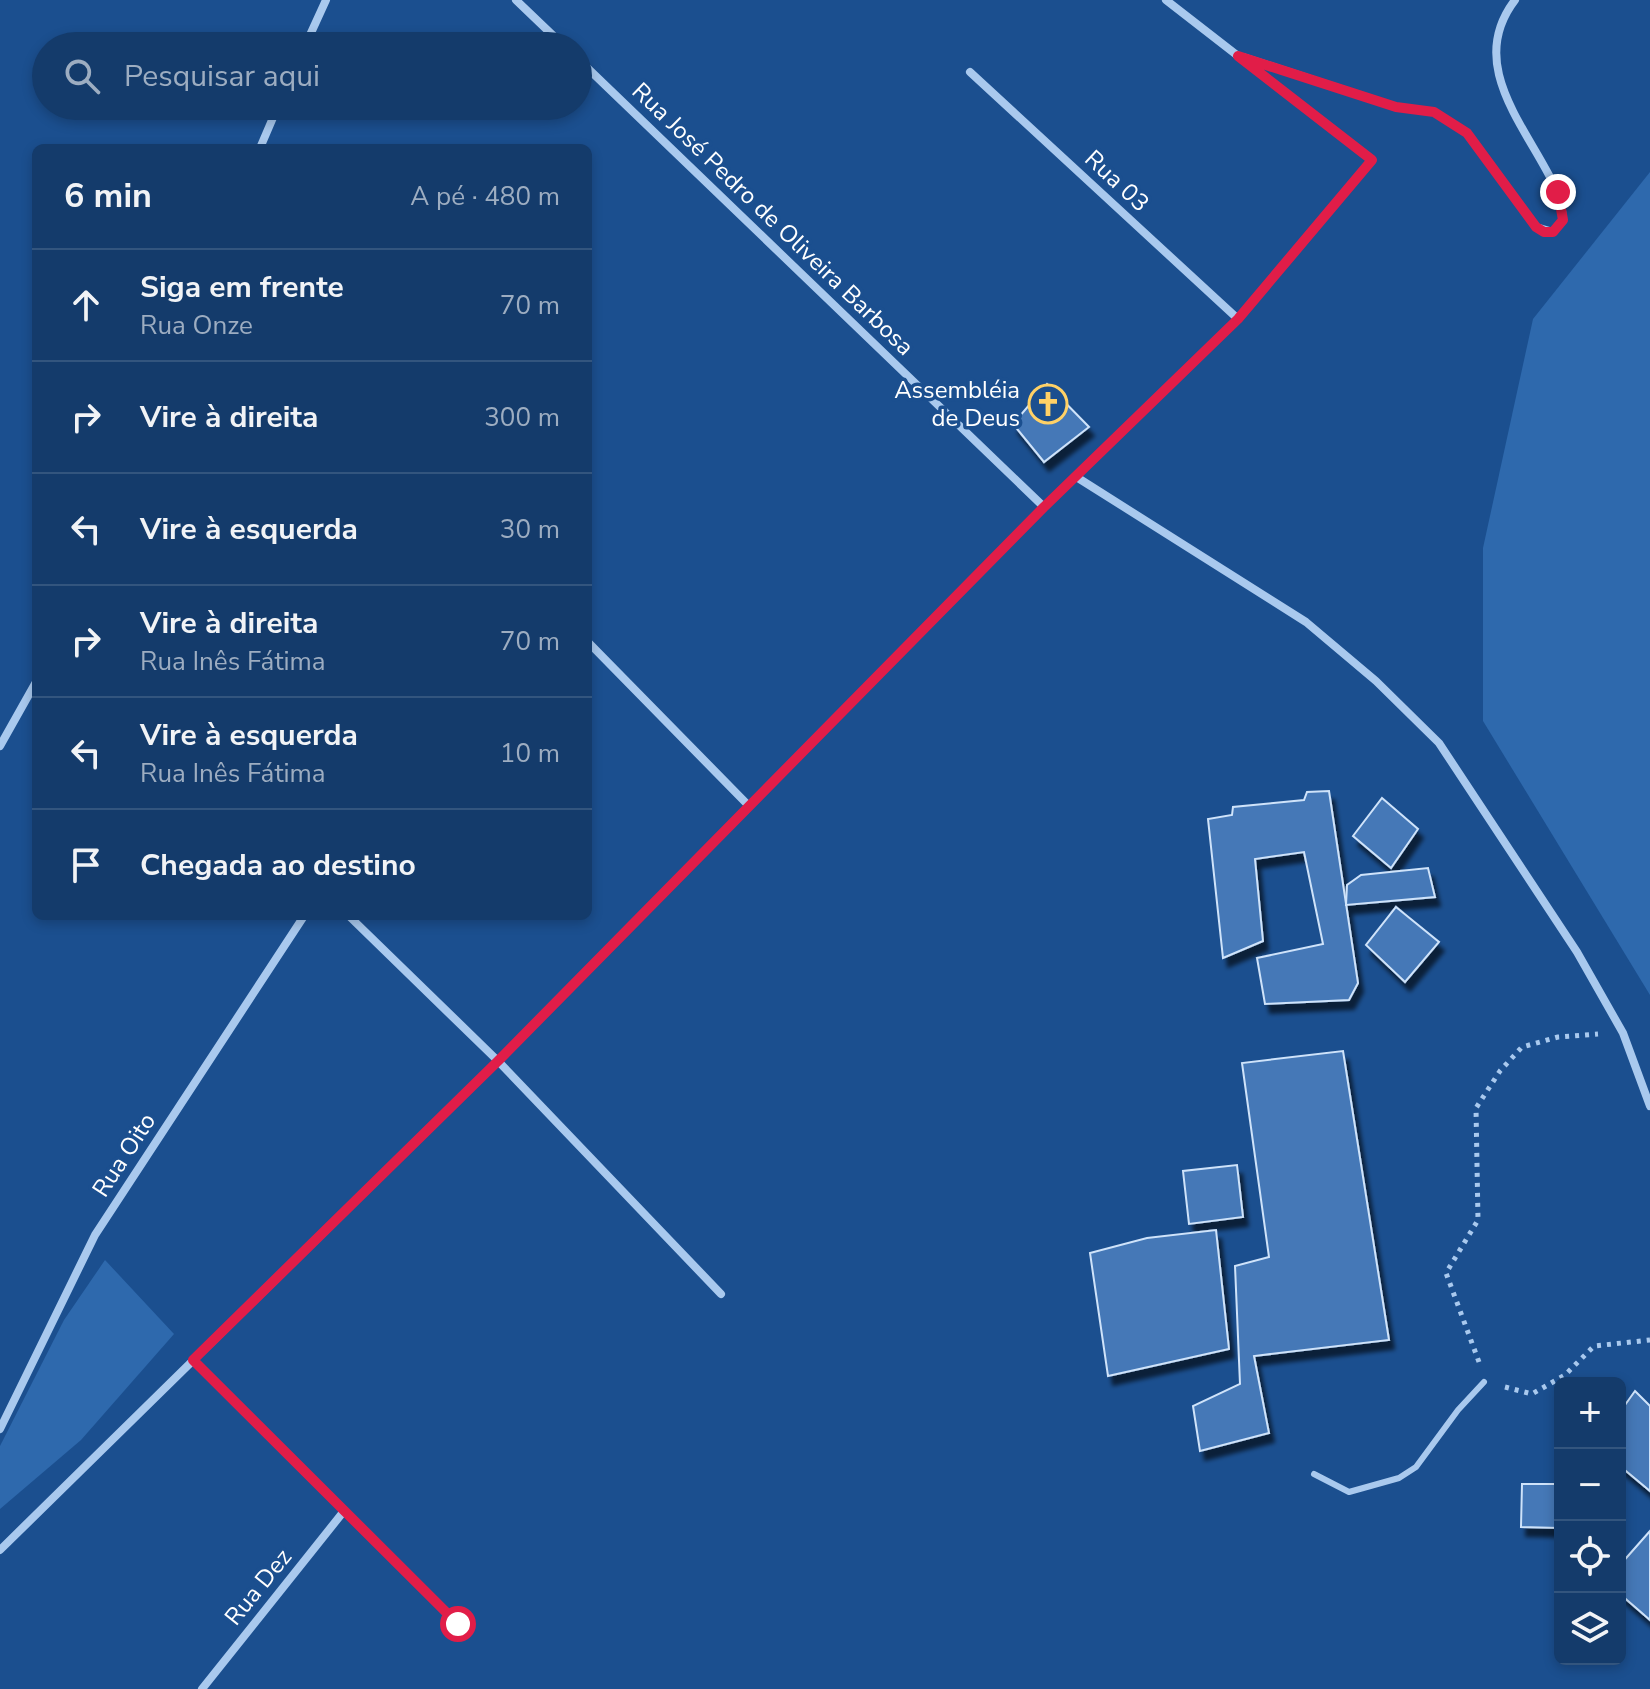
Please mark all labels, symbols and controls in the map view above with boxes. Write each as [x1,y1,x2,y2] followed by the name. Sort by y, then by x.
[32,32,592,120] search box
[60,54,104,98] icon: search
[124,56,320,97] text: Pesquisar aqui
[625,75,921,363] street label: Rua José Pedro de Oliveira Barbosa
[1078,143,1156,219] street label: Rua 03
[64,173,152,219] text: 6 min
[1540,174,1576,210] route end
[410,179,560,214] text: A pé · 480 m
[140,267,344,308] text: Siga em frente
[64,283,108,327] icon: ahead
[500,288,560,323] text: 70 m
[140,308,253,343] text: Rua Onze
[894,374,1020,434] place label: Assembléia de Deus
[1027,383,1069,425] church icon: Assembléia de Deus
[64,395,108,439] icon: right
[140,397,318,438] text: Vire à direita
[484,400,560,435] text: 300 m
[64,507,108,551] icon: left
[140,509,358,550] text: Vire à esquerda
[500,512,560,547] text: 30 m
[140,603,318,644] text: Vire à direita
[64,619,108,663] icon: right
[500,624,560,659] text: 70 m
[140,644,326,679] text: Rua Inês Fátima
[140,715,358,756] text: Vire à esquerda
[64,731,108,775] icon: left
[500,736,560,771] text: 10 m
[140,756,326,791] text: Rua Inês Fátima
[64,843,108,887] icon: arrive
[140,845,416,886] text: Chegada ao destino
[85,1107,163,1203] street label: Rua Oito
[1554,1377,1626,1665] map controls
[1554,1377,1626,1449] button: +
[1554,1449,1626,1521] button: −
[1554,1521,1626,1593] button: locate
[217,1542,299,1632] street label: Rua Dez
[1554,1593,1626,1665] button: layers
[440,1606,476,1642] route start

